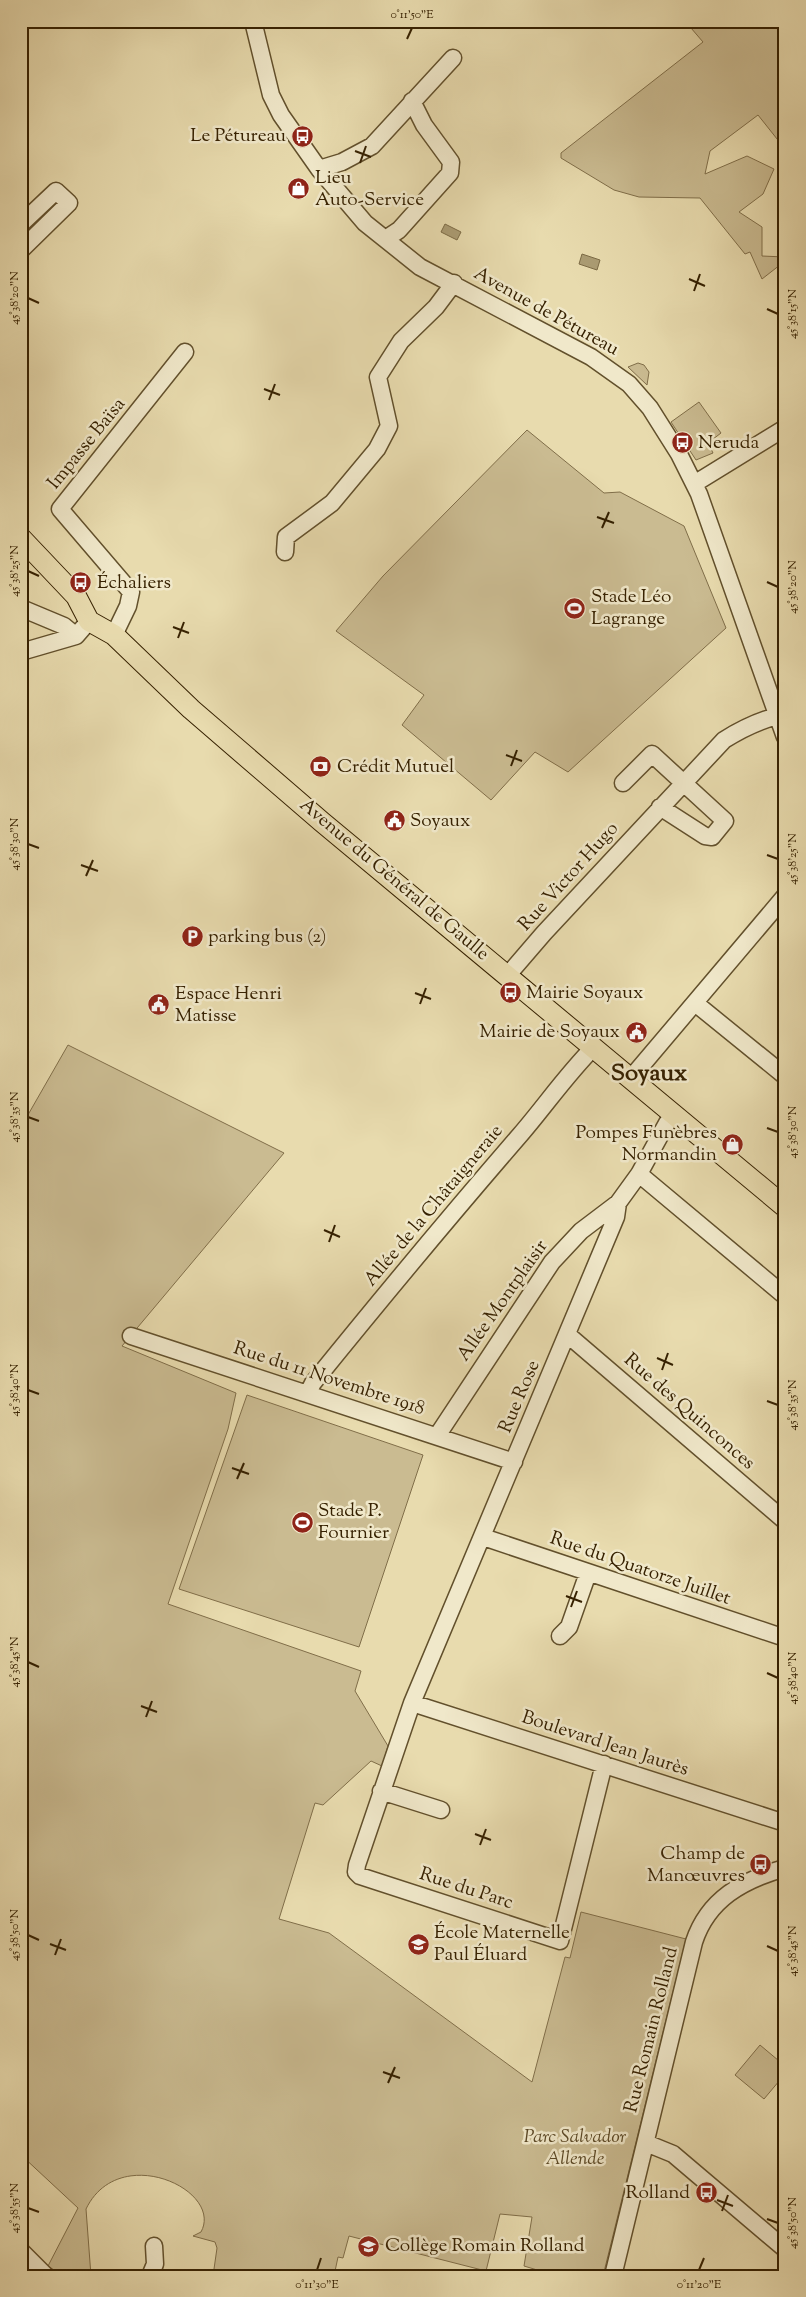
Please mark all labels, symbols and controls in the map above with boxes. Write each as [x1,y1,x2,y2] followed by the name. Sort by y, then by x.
[390,6,434,24] text: 0°11'50"E
[190,123,286,150] place label: Le Pétureau
[290,124,314,148] bus stop icon: Le Pétureau
[315,165,424,214] place label: Lieu Auto-Service
[287,177,311,201] shop icon: Lieu Auto-Service
[468,261,624,363] street label: Avenue de Pétureau
[6,271,24,325] text: 45°38'20"N
[784,288,802,339] text: 45°38'15"N
[42,392,133,496] street label: Impasse Baïsa
[698,430,760,457] place label: Neruda
[670,431,694,455] bus stop icon: Neruda
[6,545,24,597] text: 45°38'25"N
[784,560,802,614] text: 45°38'20"N
[97,570,171,597] place label: Échaliers
[69,571,93,595] bus stop icon: Échaliers
[591,584,671,633] place label: Stade Léo Lagrange
[563,596,587,620] sports icon: Stade Léo Lagrange
[337,754,454,781] place label: Crédit Mutuel
[309,755,333,779] bank icon: Crédit Mutuel
[293,792,495,968] street label: Avenue du Général de Gaulle
[410,808,470,835] place label: Soyaux
[382,809,406,833] public building icon: Soyaux
[513,816,625,938] street label: Rue Victor Hugo
[6,817,24,870] text: 45°38'30"N
[784,833,802,885] text: 45°38'25"N
[208,924,326,951] place label: parking bus (2)
[180,925,204,949] parking icon: parking bus (2)
[526,980,643,1007] place label: Mairie Soyaux
[175,981,282,1030] place label: Espace Henri Matisse
[498,981,522,1005] bus stop icon: Mairie Soyaux
[147,993,171,1017] public building icon: Espace Henri Matisse
[479,1019,620,1046] place label: Mairie de Soyaux
[624,1020,648,1044] public building icon: Mairie de Soyaux
[611,1057,687,1091] district label: Soyaux
[6,1091,24,1142] text: 45°38'35"N
[784,1105,802,1158] text: 45°38'30"N
[358,1119,510,1293] street label: Allée de la Châtaigneraie
[576,1120,717,1169] place label: Pompes Funèbres Normandin
[721,1132,745,1156] shop icon: Pompes Funèbres Normandin
[451,1235,555,1367] street label: Allée Montplaisir
[230,1335,428,1423] street label: Rue du 11 Novembre 1918
[617,1347,761,1477] street label: Rue des Quinconces
[493,1356,547,1438] street label: Rue Rose
[6,1363,24,1416] text: 45°38'40"N
[784,1379,802,1430] text: 45°38'35"N
[318,1498,389,1547] place label: Stade P. Fournier
[290,1510,314,1534] sports icon: Stade P. Fournier
[546,1525,734,1613] street label: Rue du Quatorze Juillet
[6,1636,24,1687] text: 45°38'45"N
[784,1651,802,1704] text: 45°38'40"N
[518,1704,692,1784] street label: Boulevard Jean Jaurès
[647,1841,745,1890] place label: Champ de Manœuvres
[749,1853,773,1877] bus stop icon: Champ de Manœuvres
[416,1861,517,1917] street label: Rue du Parc
[6,1909,24,1961] text: 45°38'50"N
[434,1920,570,1969] place label: École Maternelle Paul Éluard
[784,1925,802,1976] text: 45°38'45"N
[406,1932,430,1956] school or university icon: École Maternelle Paul Éluard
[618,1944,686,2116] street label: Rue Romain Rolland
[524,2124,627,2173] park label: Parc Salvador Allende
[625,2180,690,2207] place label: Rolland
[694,2181,718,2205] bus stop icon: Rolland
[6,2182,24,2233] text: 45°38'55"N
[784,2197,802,2249] text: 45°38'50"N
[385,2233,585,2260] place label: Collège Romain Rolland
[357,2234,381,2258] school or university icon: Collège Romain Rolland
[295,2276,340,2294] text: 0°11'30"E
[677,2276,722,2294] text: 0°11'20"E

